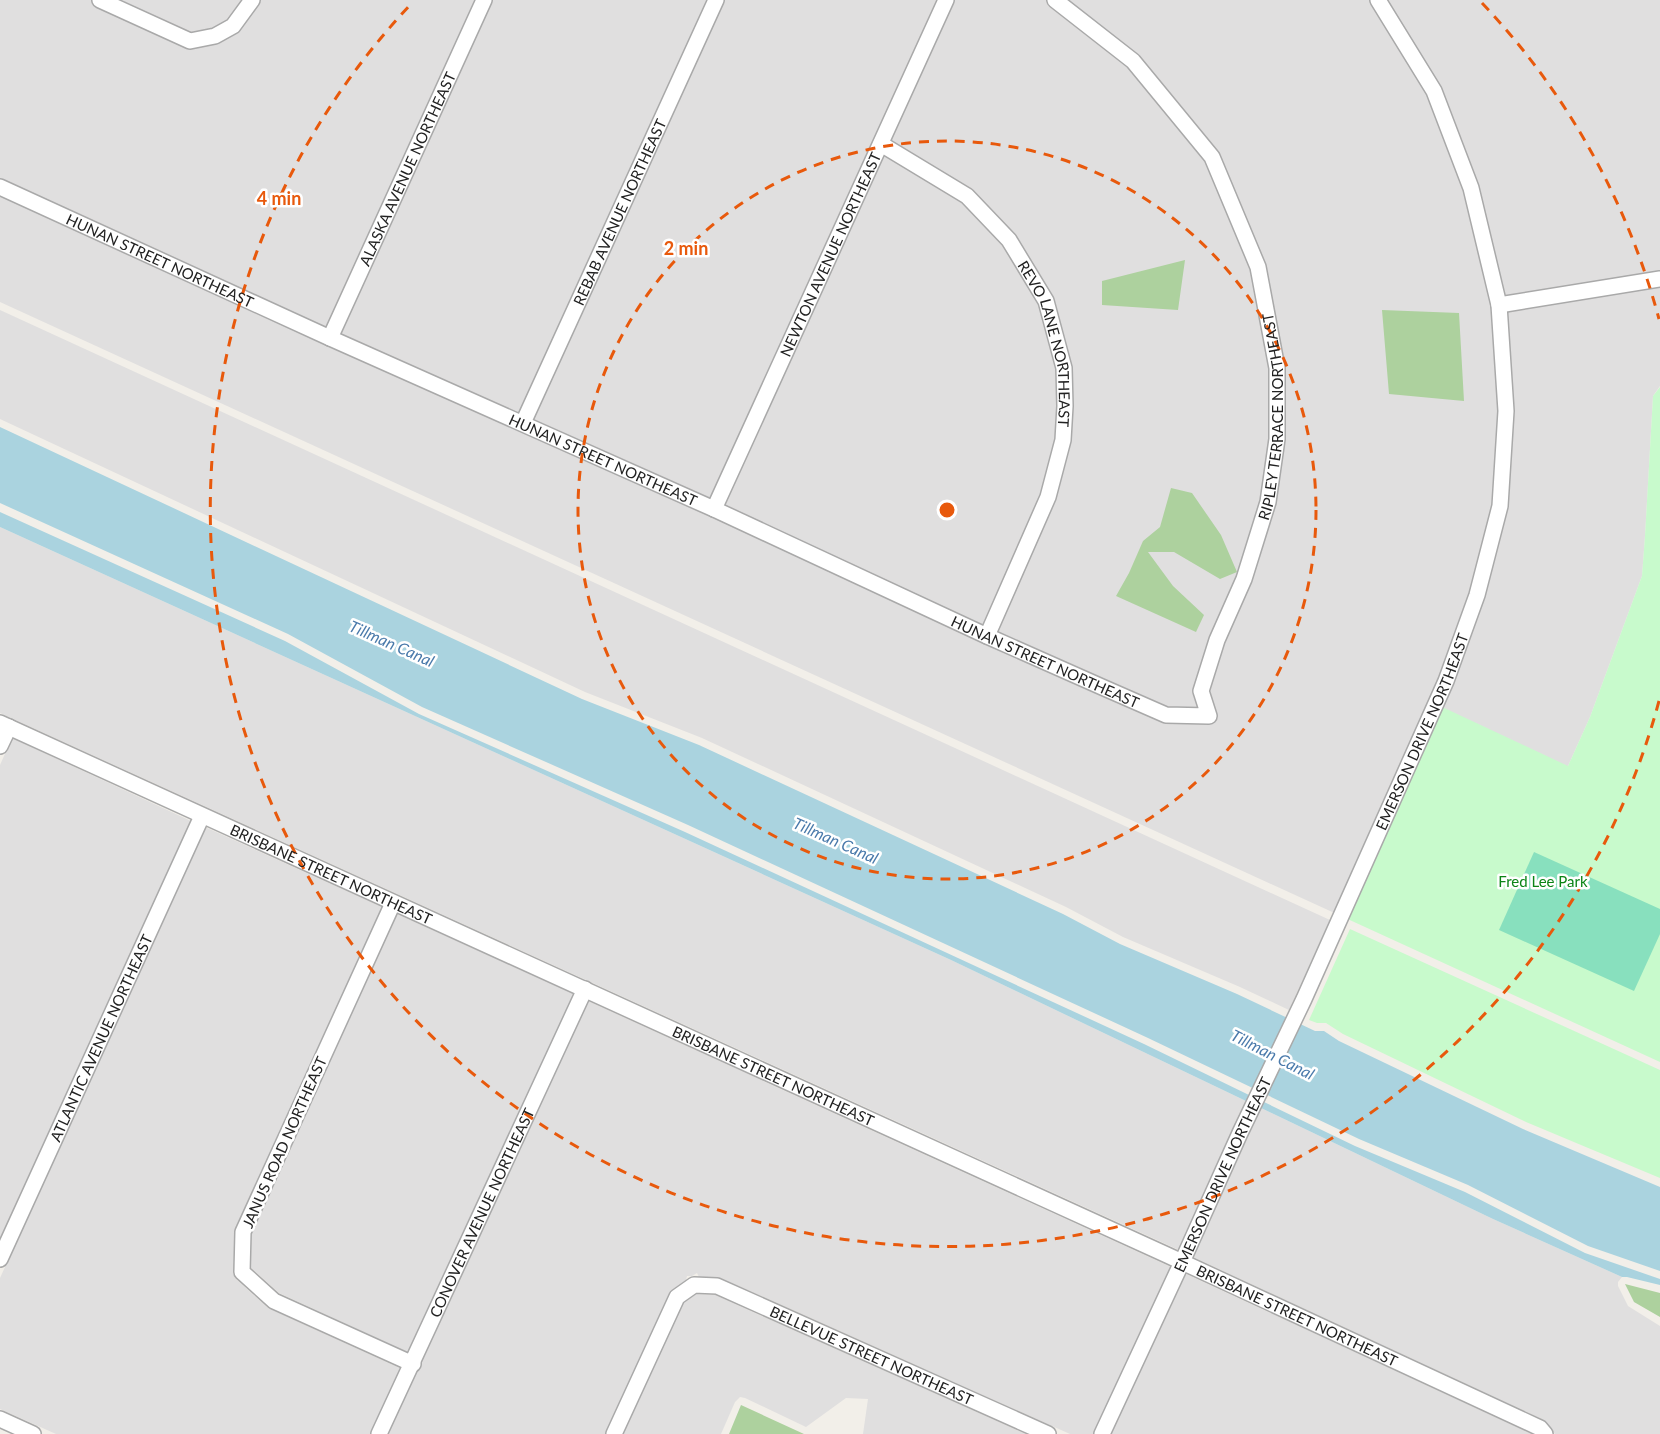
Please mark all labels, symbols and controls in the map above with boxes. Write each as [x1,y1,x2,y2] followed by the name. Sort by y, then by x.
[355,69,459,268] street label: ALASKA AVENUE NORTHEAST
[569,116,670,308] street label: REBAB AVENUE NORTHEAST
[776,149,885,359] street label: NEWTON AVENUE NORTHEAST
[257,187,301,209] text: 4 min
[64,210,257,311] street label: HUNAN STREET NORTHEAST
[664,237,708,259] text: 2 min
[1015,257,1074,428] street label: REVO LANE NORTHEAST
[1254,312,1286,522] street label: RIPLEY TERRACE NORTHEAST
[506,410,700,509] street label: HUNAN STREET NORTHEAST
[937,500,957,520] centre of rings
[948,612,1142,711] street label: HUNAN STREET NORTHEAST
[347,616,438,670] water label: Tillman Canal
[1372,630,1472,833] street label: EMERSON DRIVE NORTHEAST
[791,813,882,867] water label: Tillman Canal
[227,820,435,928] street label: BRISBANE STREET NORTHEAST
[1498,872,1588,890] park label: Fred Lee Park
[46,931,156,1144] street label: ATLANTIC AVENUE NORTHEAST
[670,1022,877,1129] street label: BRISBANE STREET NORTHEAST
[1228,1025,1318,1083] water label: Tillman Canal
[238,1053,330,1231] street label: JANUS ROAD NORTHEAST
[1170,1074,1275,1275] street label: EMERSON DRIVE NORTHEAST
[425,1105,538,1320] street label: CONOVER AVENUE NORTHEAST
[1194,1261,1401,1370] street label: BRISBANE STREET NORTHEAST
[767,1302,976,1408] street label: BELLEVUE STREET NORTHEAST

